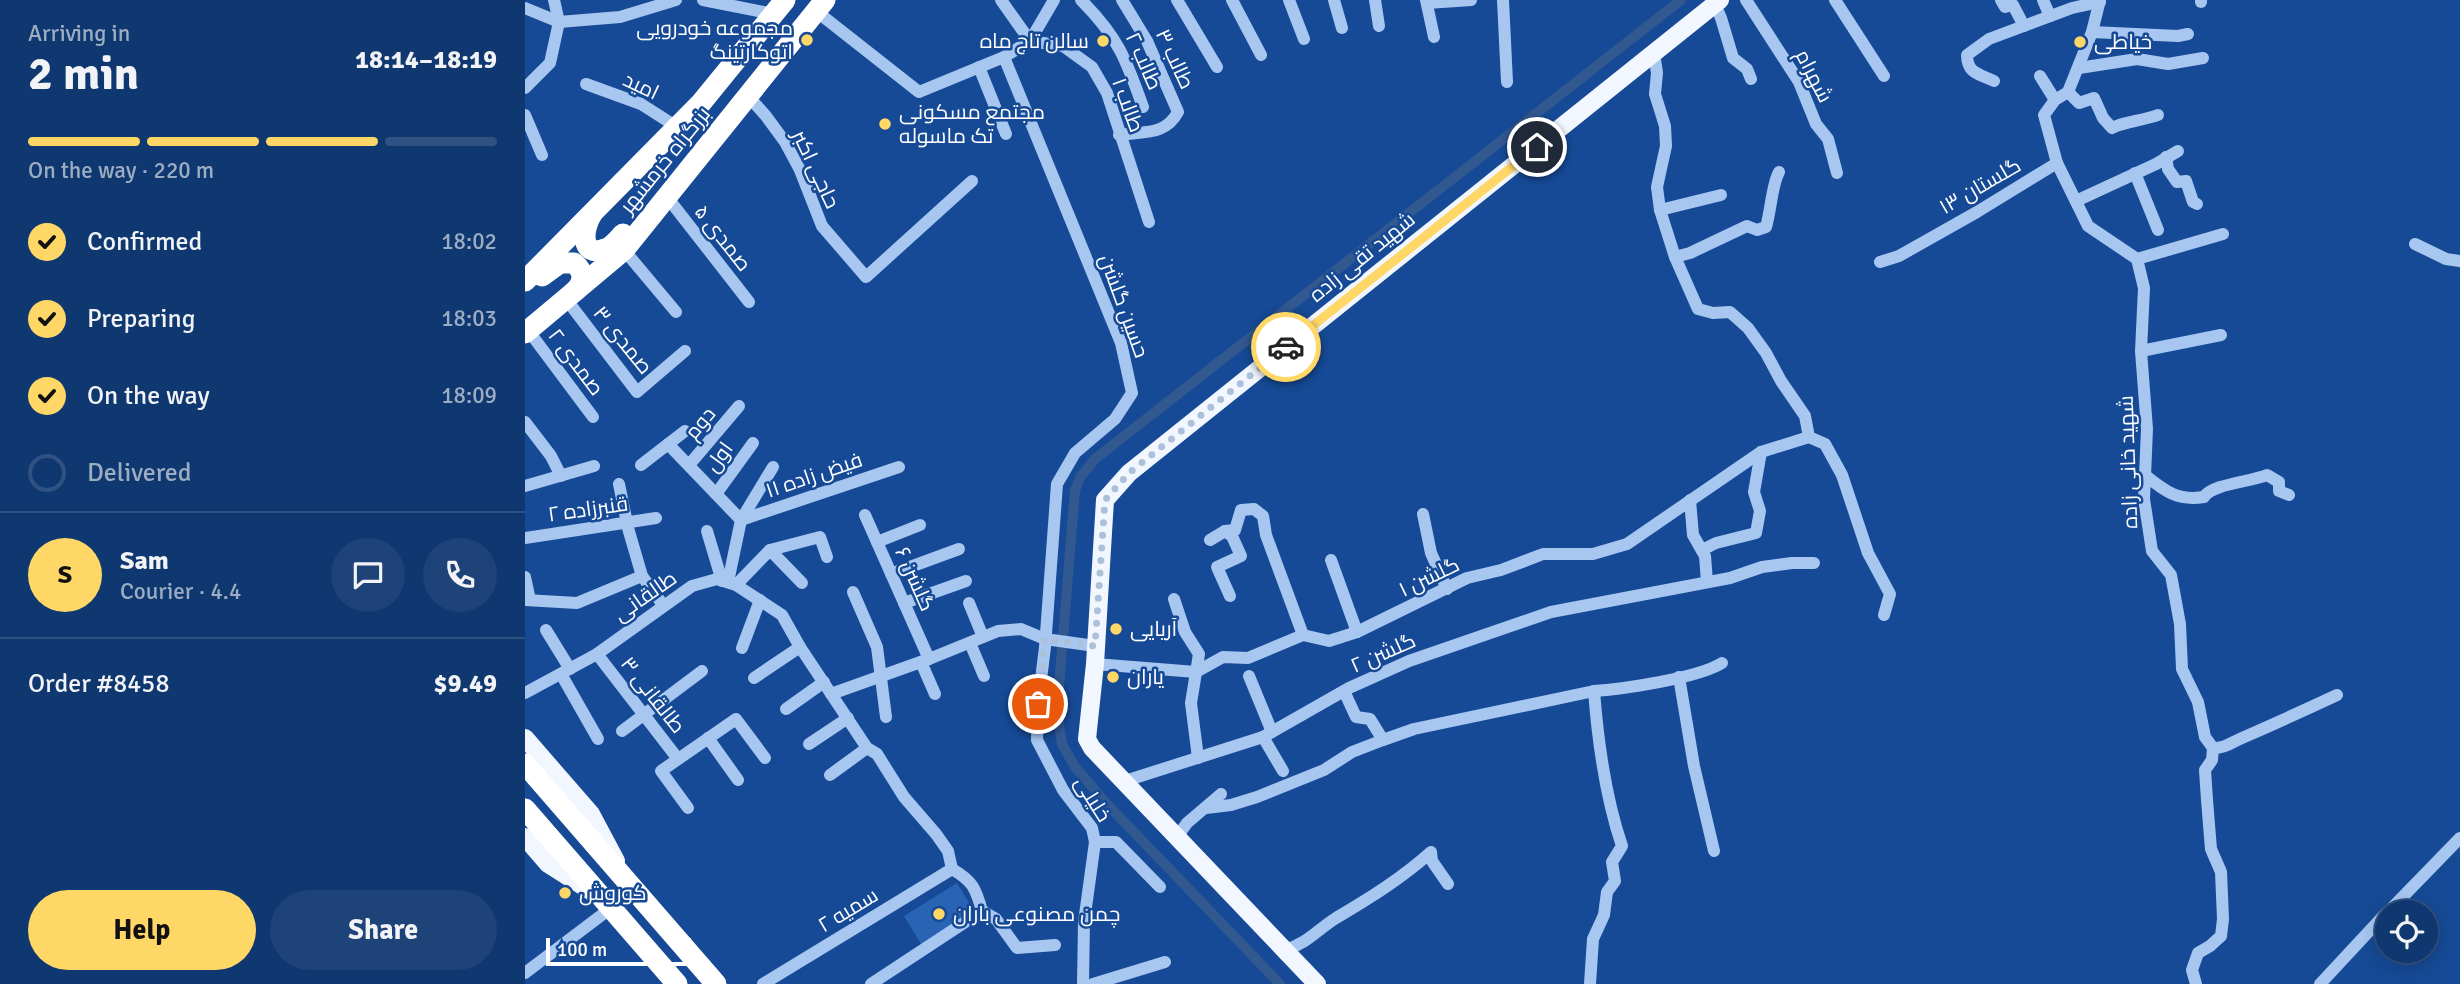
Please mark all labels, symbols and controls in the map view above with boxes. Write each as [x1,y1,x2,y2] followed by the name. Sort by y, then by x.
[636,15,793,65] place label: مجموعه خودرویی اتوکارتینگ
[28,19,130,48] text: Arriving in
[1150,25,1200,93] street label: طالب ۳
[980,28,1089,55] place label: سالن تاج ماه
[1120,28,1168,94] street label: طالب ۲
[2094,29,2152,55] place label: خیاطی
[799,32,815,48] marker: مجموعه خودرویی اتوکارتینگ
[1095,33,1111,49] marker: سالن تاج ماه
[2072,34,2088,50] marker: خیاطی
[355,44,497,76] text: 18:14–18:19
[1789,45,1838,107] street label: شهرام
[28,46,139,102] text: 2 min
[619,66,663,106] street label: امید
[1106,74,1150,136] street label: طالب ۱
[899,99,1045,149] place label: مجتمع مسکونی تک ماسوله
[613,101,716,220] street label: بزرگراه خرمشهر
[877,116,893,132] marker: مجتمع مسکونی تک ماسوله
[1507,117,1567,177] pin
[786,125,846,213] street label: حاجی اکبر
[1518,128,1556,166] icon: home
[1934,152,2026,220] street label: گلستان ۱۳
[28,156,214,185] text: On the way · 220 m
[689,199,757,277] street label: صمدی ۵
[1304,206,1420,308] street label: شهید تقی زاده
[28,223,66,261] icon: check
[87,226,202,258] text: Confirmed
[441,227,497,256] text: 18:02
[1093,251,1155,361] street label: حسین گلشن
[28,300,66,338] icon: check
[588,301,658,379] street label: صمدی ۳
[87,303,195,335] text: Preparing
[441,304,497,333] text: 18:03
[1251,312,1321,382] courier
[542,323,610,401] street label: صمدی ۲
[1267,328,1305,366] icon: car
[28,377,66,415] icon: check
[87,380,210,412] text: On the way
[441,381,497,410] text: 18:09
[2113,395,2143,529] street label: شهید خانی زاده
[679,401,722,445] street label: دوم
[699,437,739,477] street label: اول
[762,446,866,504] street label: فیض زاده ۱۱
[87,457,192,489] text: Delivered
[546,491,630,527] street label: قنبرزاده ۲
[331,538,405,612] button: chat
[423,538,497,612] button: phone
[889,543,941,615] street label: گلشن ۶
[120,545,169,577] text: Sam
[1394,551,1464,603] street label: گلشن ۱
[58,559,72,591] text: S
[608,565,682,627] street label: طالقانی
[120,577,241,606] text: Courier · 4.4
[1130,616,1177,642] place label: آریایی
[1108,621,1124,637] marker: آریایی
[1346,627,1420,679] street label: گلشن ۲
[615,651,691,739] street label: طالقانی ۳
[1127,664,1164,690] place label: یاران
[28,668,169,700] text: Order #8458
[433,668,497,700] text: $9.49
[1105,669,1121,685] marker: یاران
[1008,674,1068,734] pin
[1019,685,1057,723] icon: bag
[1069,771,1117,827] street label: خلیلی
[579,880,647,906] place label: کوروش
[813,882,883,938] street label: سمیه ۲
[557,885,573,901] marker: کوروش
[28,890,256,970] button: Help
[270,890,497,970] button: Share
[2375,900,2438,963] map controls
[2375,900,2438,963] button: locate
[953,901,1120,928] place label: چمن مصنوعی باران
[931,906,947,922] marker: چمن مصنوعی باران
[546,935,691,967] scale bar
[557,938,607,962] text: 100 m

